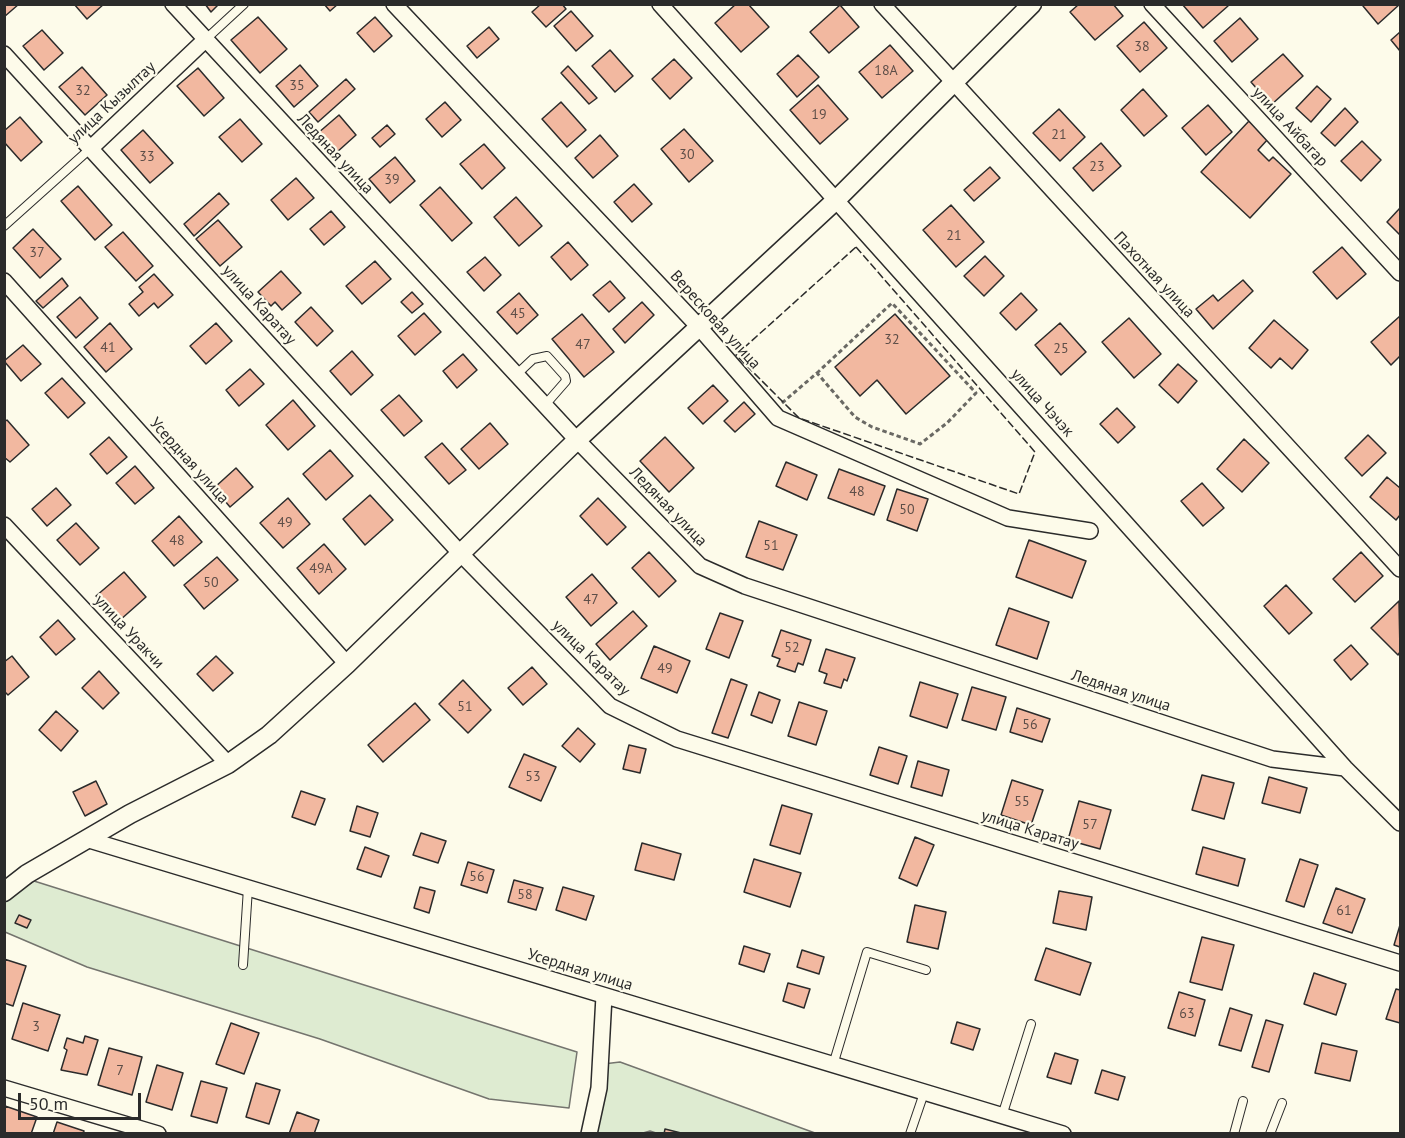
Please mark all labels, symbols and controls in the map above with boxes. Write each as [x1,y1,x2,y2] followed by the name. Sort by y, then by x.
[1134,39,1150,55] house number: 38
[64,58,160,148] street label: улица Кызылтау
[874,63,898,79] house number: 18А
[289,78,305,94] house number: 35
[75,83,91,99] house number: 32
[1248,83,1332,171] street label: улица Айбагар
[811,107,827,123] house number: 19
[293,110,377,198] street label: Ледяная улица
[1051,127,1067,143] house number: 21
[679,147,695,163] house number: 30
[139,149,155,165] house number: 33
[1089,159,1105,175] house number: 23
[384,172,400,188] house number: 39
[946,228,962,244] house number: 21
[1109,228,1199,322] street label: Пахотная улица
[29,245,45,261] house number: 37
[218,261,300,349] street label: улица Каратау
[666,267,764,373] street label: Вересковая улица
[510,306,526,322] house number: 45
[884,332,900,348] house number: 32
[575,337,591,353] house number: 47
[100,340,116,356] house number: 41
[1053,341,1069,357] house number: 25
[1006,365,1078,441] street label: улица Чэчэк
[145,414,233,508] street label: Усердная улица
[625,463,711,551] street label: Ледяная улица
[849,484,865,500] house number: 48
[899,502,915,518] house number: 50
[277,515,293,531] house number: 49
[169,533,185,549] house number: 48
[763,538,779,554] house number: 51
[309,561,333,577] house number: 49А
[203,575,219,591] house number: 50
[90,591,168,673] street label: улица Уракчи
[583,592,599,608] house number: 47
[548,616,634,700] street label: улица Каратау
[784,640,800,656] house number: 52
[657,661,673,677] house number: 49
[1069,666,1173,716] street label: Ледяная улица
[457,699,473,715] house number: 51
[1022,717,1038,733] house number: 56
[525,769,541,785] house number: 53
[1014,794,1030,810] house number: 55
[979,806,1081,854] street label: улица Каратау
[1082,817,1098,833] house number: 57
[469,869,485,885] house number: 56
[517,887,533,903] house number: 58
[1336,903,1352,919] house number: 61
[525,945,635,995] street label: Усердная улица
[1179,1006,1195,1022] house number: 63
[32,1019,40,1035] house number: 3
[116,1063,124,1079] house number: 7
[21,1081,144,1119] scale bar
[29,1092,68,1115] text: 50 m

